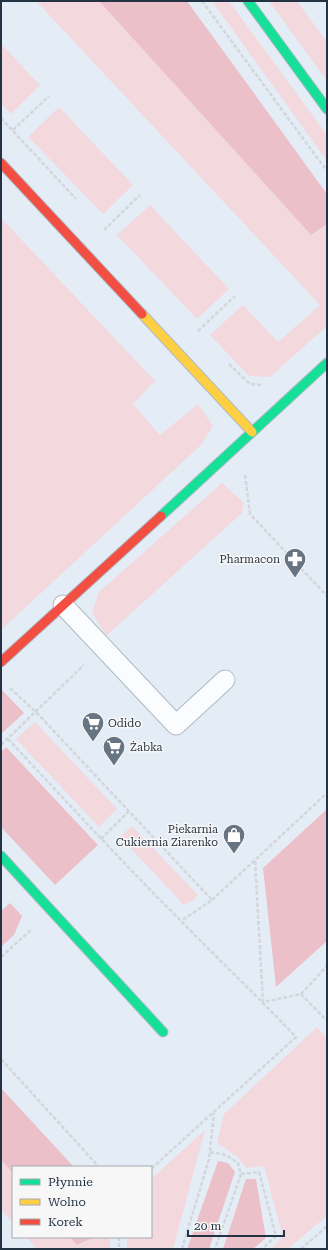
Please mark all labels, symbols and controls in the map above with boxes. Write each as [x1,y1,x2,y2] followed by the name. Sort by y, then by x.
[282,546,308,579] pharmacy icon: Pharmacon
[220,553,280,566] place label: Pharmacon
[80,710,106,743] supermarket icon: Odido
[108,717,141,730] place label: Odido
[101,734,127,767] supermarket icon: Żabka
[130,740,163,754] place label: Żabka
[221,822,247,855] shop icon: Piekarnia Cukiernia Ziarenko
[116,823,218,849] place label: Piekarnia Cukiernia Ziarenko
[12,1166,152,1238] legend
[48,1175,93,1189] text: Płynnie
[48,1195,86,1209] text: Wolno
[188,1212,284,1238] scale bar
[48,1215,83,1229] text: Korek
[194,1219,221,1233] text: 20 m

